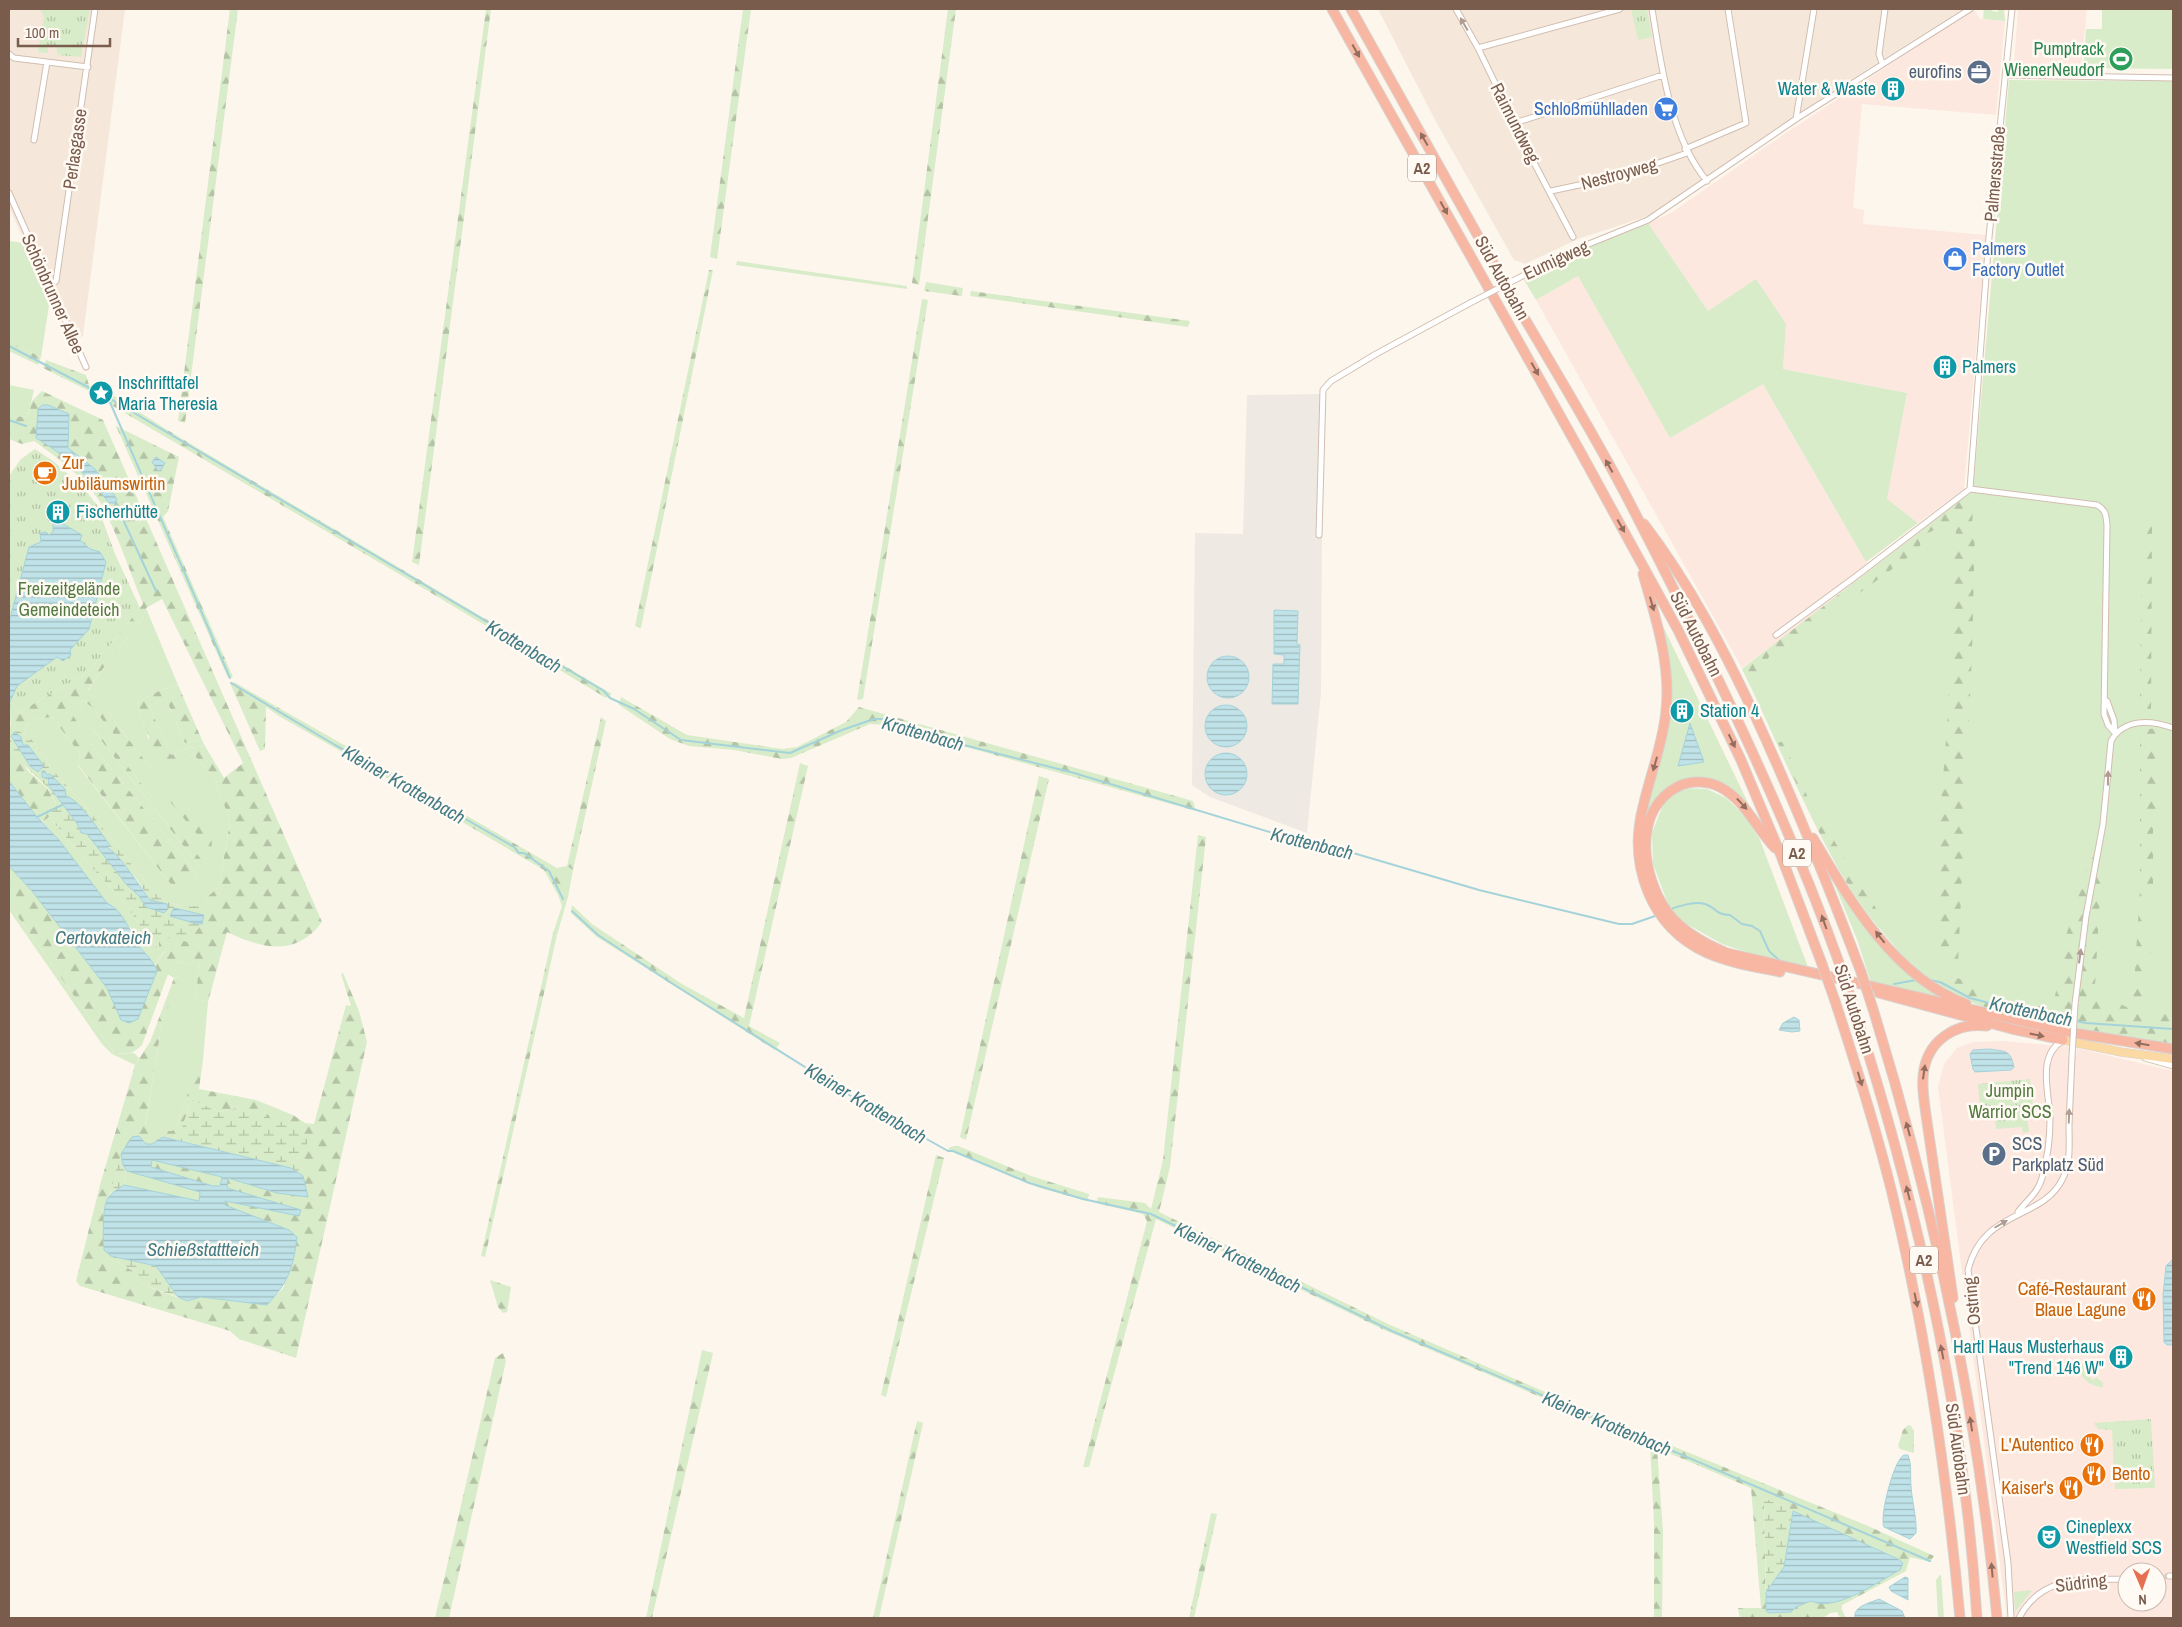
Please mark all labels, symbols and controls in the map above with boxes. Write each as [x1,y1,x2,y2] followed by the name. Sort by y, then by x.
[18,15,110,47] scale bar
[1460,16,1468,31] one-way arrow
[25,22,59,43] text: 100 m
[2004,36,2105,82] place label: Pumptrack WienerNeudorf
[1352,45,1361,58] one-way arrow
[2108,46,2134,72] sports icon: Pumptrack WienerNeudorf
[1909,59,1962,84] place label: eurofins
[1966,59,1992,85] office icon: eurofins
[1778,76,1876,101] place label: Water & Waste
[1880,76,1906,102] building icon: Water & Waste
[1485,78,1547,168] street label: Raimundweg
[1534,96,1648,121] place label: Schloßmühlladen
[1653,96,1679,122] supermarket icon: Schloßmühlladen
[56,107,93,191] street label: Perlasgasse
[1978,125,2011,223] street label: Palmersstraße
[1420,132,1428,147] one-way arrow
[1578,151,1661,196] street label: Nestroyweg
[1408,154,1436,182] road number: A2
[1440,202,1449,215] one-way arrow
[16,230,91,358] street label: Schönbrunner Allee
[1469,231,1536,324] street label: Süd Autobahn
[1519,233,1593,286] street label: Eumigweg
[1972,236,2064,282] place label: Palmers Factory Outlet
[1942,246,1968,272] shop icon: Palmers Factory Outlet
[1932,354,1958,380] building icon: Palmers
[1962,354,2016,379] place label: Palmers
[1530,363,1539,376] one-way arrow
[118,370,218,416] place label: Inschrifttafel Maria Theresia
[88,380,114,406] place icon: Inschrifttafel Maria Theresia
[62,450,165,496] place label: Zur Jubiläumswirtin
[1605,458,1613,473] one-way arrow
[32,460,58,486] cafe icon: Zur Jubiläumswirtin
[45,499,71,525] building icon: Fischerhütte
[76,499,158,524] place label: Fischerhütte
[1617,519,1626,533] one-way arrow
[18,576,120,622] park label: Freizeitgelände Gemeindeteich
[1664,587,1729,681] street label: Süd Autobahn
[1648,597,1656,612] one-way arrow
[481,613,567,679] water label: Krottenbach
[1669,698,1695,724] building icon: Station 4
[1700,698,1759,723] place label: Station 4
[879,709,967,757] water label: Krottenbach
[1728,734,1736,749] one-way arrow
[338,738,470,830] water label: Kleiner Krottenbach
[1651,757,1659,772] one-way arrow
[2104,770,2112,786] one-way arrow
[1736,798,1748,810] one-way arrow
[1268,820,1356,866] water label: Krottenbach
[1783,840,1811,866] road number: A2
[1820,914,1828,929] one-way arrow
[55,924,151,950] water label: Certovkateich
[1874,931,1885,944] one-way arrow
[2076,947,2084,963] one-way arrow
[1828,961,1881,1057] street label: Süd Autobahn
[1987,990,2075,1032] water label: Krottenbach
[2030,1031,2045,1039] one-way arrow
[2134,1040,2150,1048] one-way arrow
[800,1056,932,1150] water label: Kleiner Krottenbach
[1920,1064,1928,1080] one-way arrow
[1856,1072,1864,1087] one-way arrow
[1968,1078,2052,1124] park label: Jumpin Warrior SCS
[2066,1107,2074,1123] one-way arrow
[1903,1121,1911,1136] one-way arrow
[2012,1131,2104,1177] place label: SCS Parkplatz Süd
[1981,1141,2007,1167] parking icon: SCS Parkplatz Süd
[1904,1185,1912,1200] one-way arrow
[1170,1215,1306,1299] water label: Kleiner Krottenbach
[1995,1219,2008,1228] one-way arrow
[147,1236,259,1262] water label: Schießstattteich
[1910,1246,1938,1274] road number: A2
[1956,1275,1986,1326] street label: Ostring
[2018,1276,2126,1322] place label: Café-Restaurant Blaue Lagune
[2131,1286,2157,1312] restaurant icon: Café-Restaurant Blaue Lagune
[1912,1293,1920,1309] one-way arrow
[1953,1334,2104,1380] place label: Hartl Haus Musterhaus "Trend 146 W"
[1938,1343,1946,1359] one-way arrow
[2108,1344,2134,1370] building icon: Hartl Haus Musterhaus "Trend 146 W"
[1539,1384,1675,1462] water label: Kleiner Krottenbach
[1940,1401,1977,1497] street label: Süd Autobahn
[1967,1415,1975,1431] one-way arrow
[2001,1432,2074,1457] place label: L'Autentico
[2079,1432,2105,1458] restaurant icon: L'Autentico
[2081,1461,2107,1487] restaurant icon: Bento
[2112,1461,2151,1486] place label: Bento
[2001,1475,2054,1500] place label: Kaiser's
[2058,1475,2084,1501] restaurant icon: Kaiser's
[2066,1514,2162,1560] place label: Cineplexx Westfield SCS
[2036,1524,2062,1550] theatre icon: Cineplexx Westfield SCS
[1988,1561,1996,1577] one-way arrow
[2117,1562,2167,1612] north arrow
[2054,1567,2109,1598] street label: Südring
[2138,1591,2147,1609] text: N

